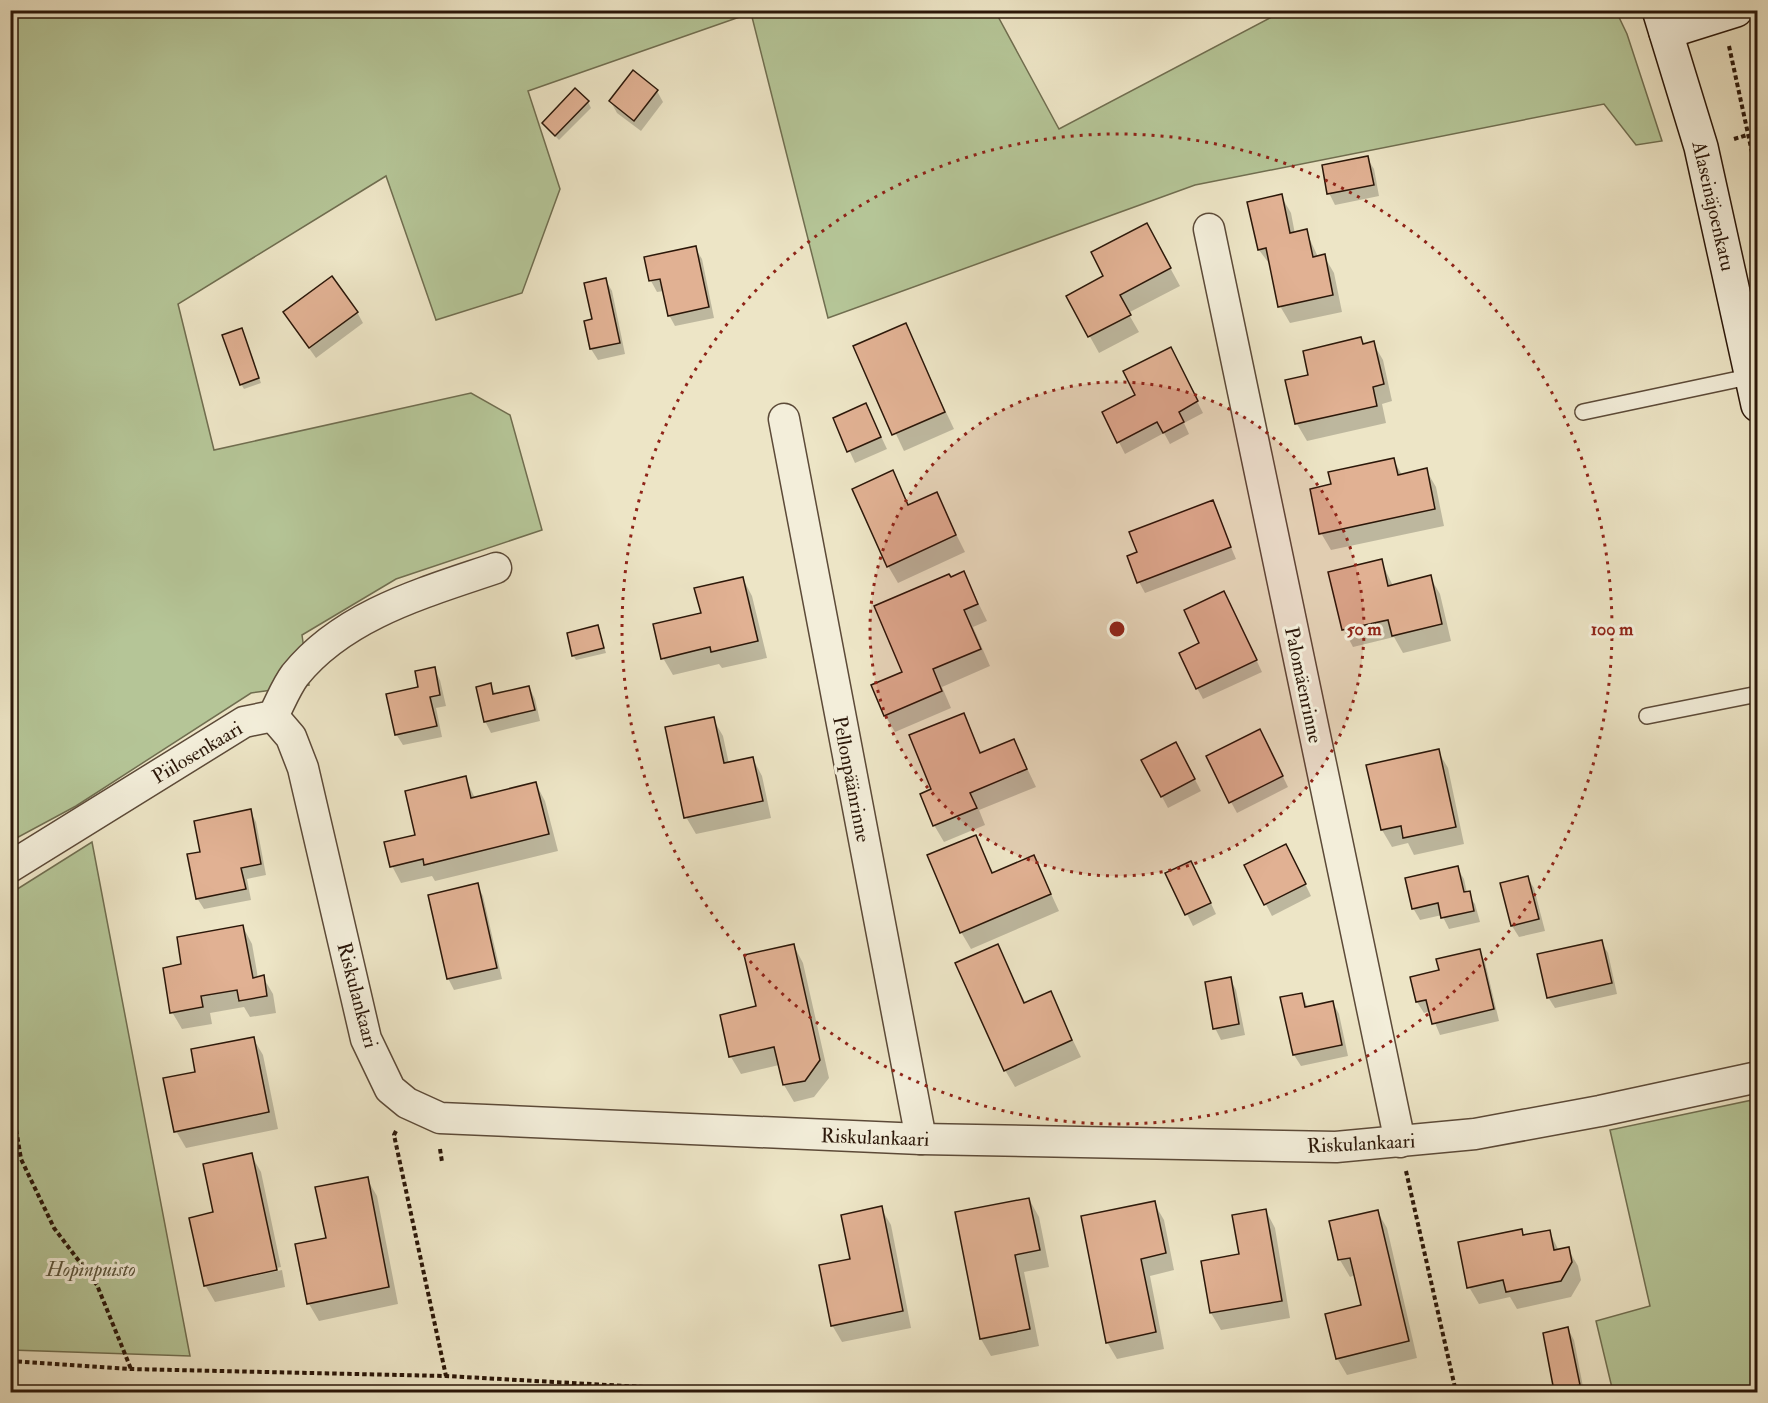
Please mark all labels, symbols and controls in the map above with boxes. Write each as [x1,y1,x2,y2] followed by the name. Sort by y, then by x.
[1686,138,1741,273] street label: Alaseinäjoenkatu
[1347,618,1382,641] text: 50 m
[1591,618,1634,641] text: 100 m
[1107,619,1127,639] centre of rings
[1279,625,1328,746] street label: Palomäenrinne
[826,714,876,845] street label: Pellonpäänrinne
[148,716,247,789] street label: Piilosenkaari
[331,939,384,1051] street label: Riskulankaari
[820,1123,930,1152] street label: Riskulankaari
[1306,1128,1416,1159] street label: Riskulankaari
[45,1257,136,1282] park label: Hopinpuisto

